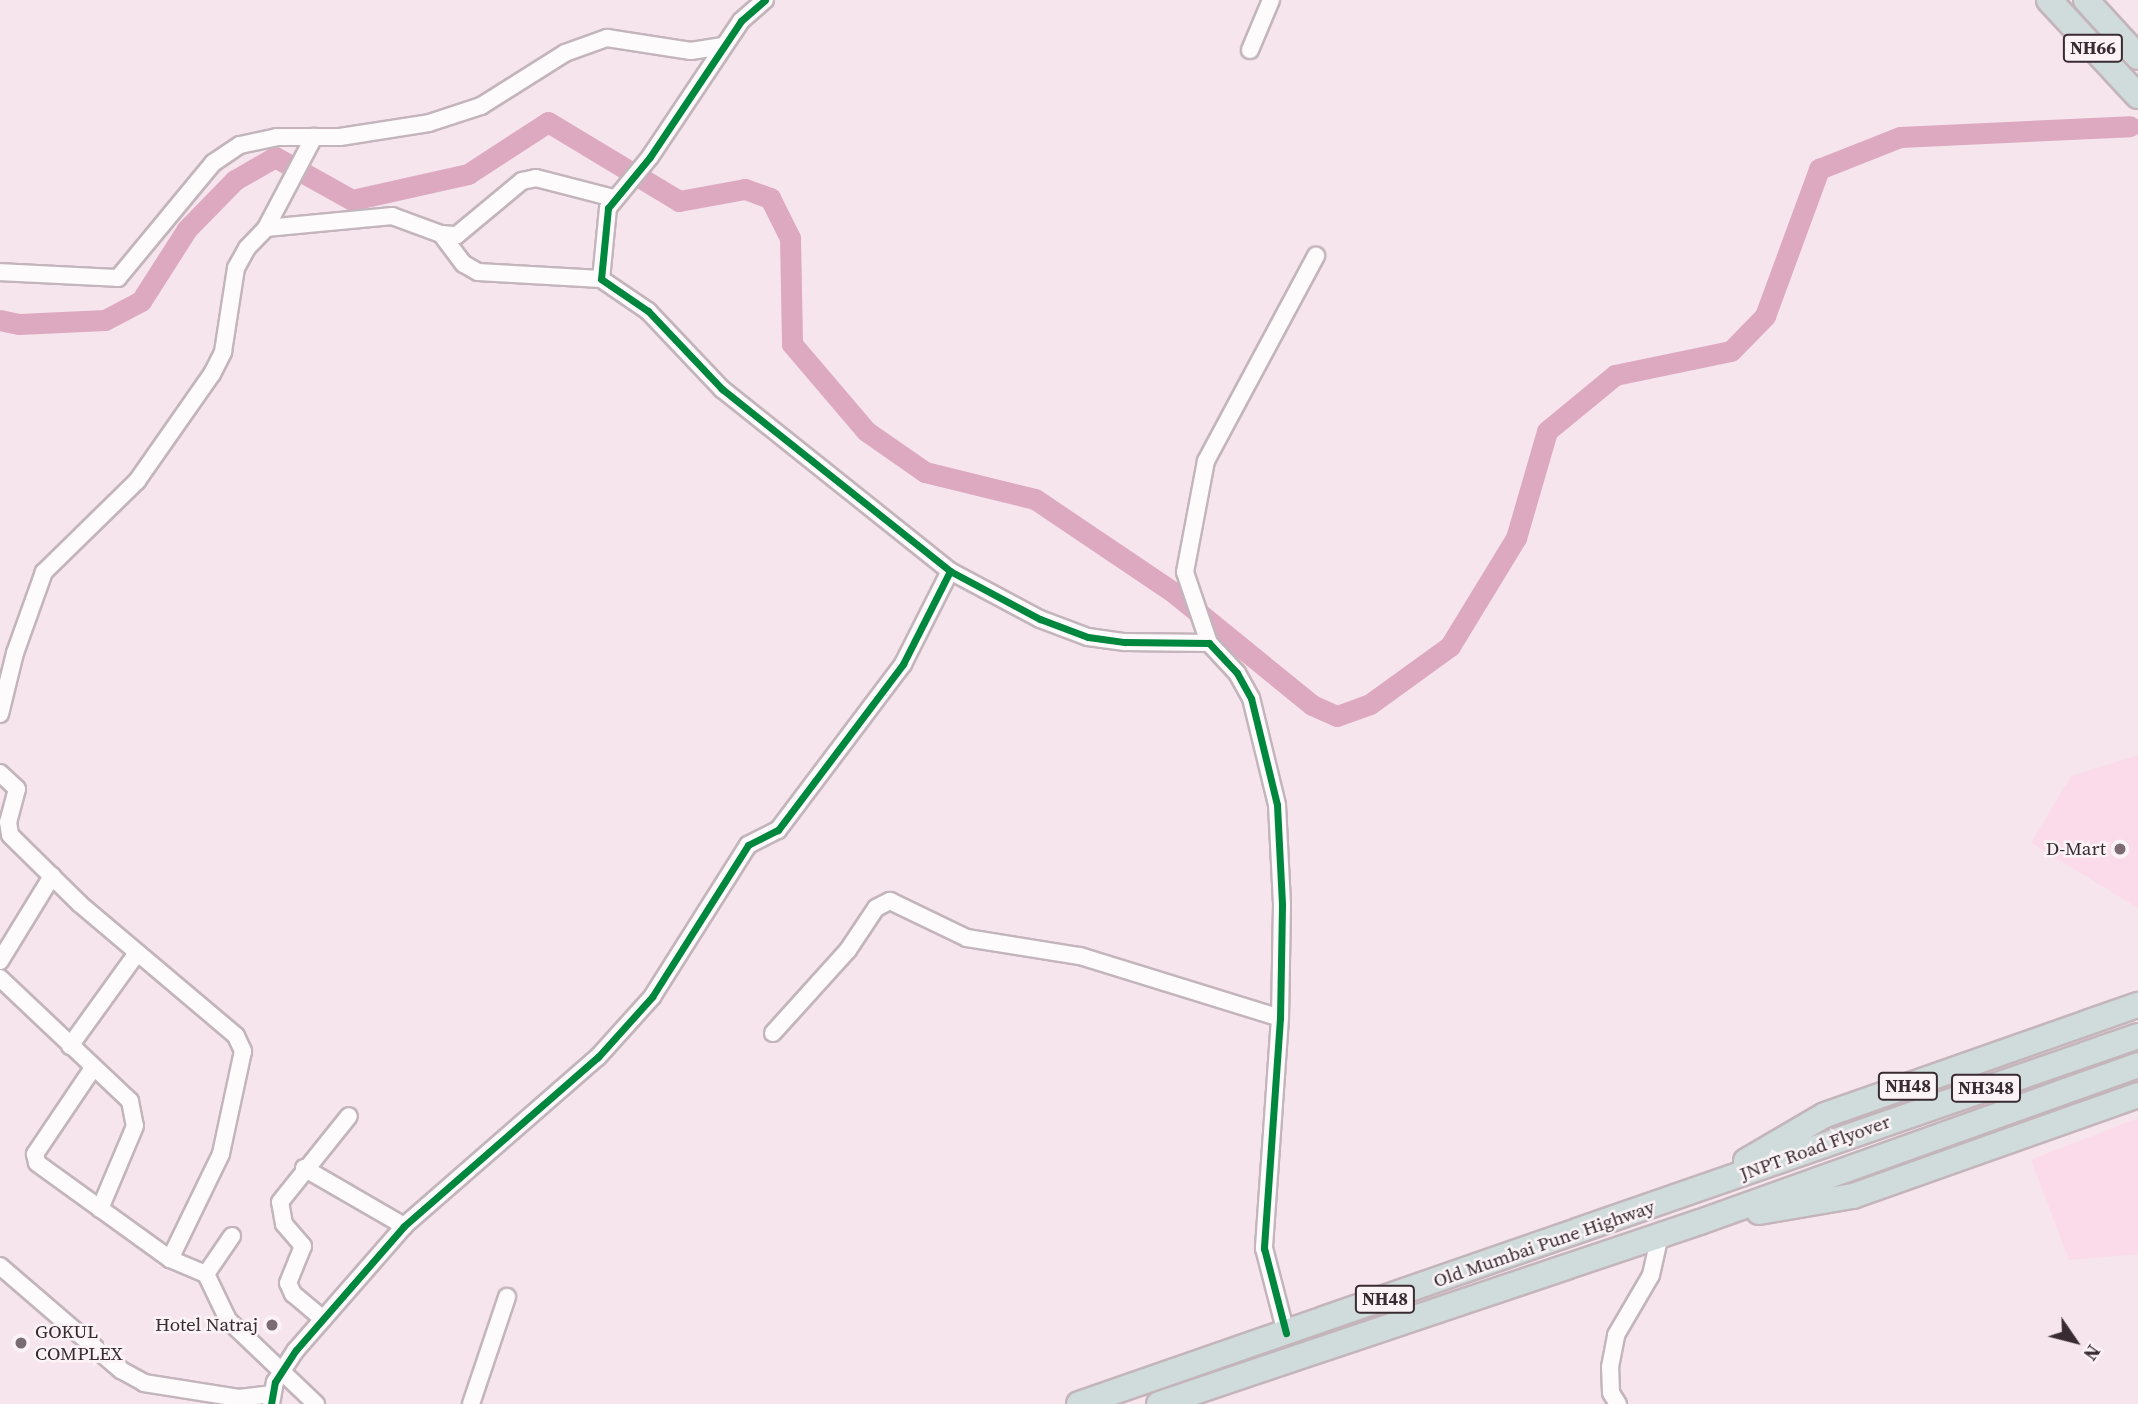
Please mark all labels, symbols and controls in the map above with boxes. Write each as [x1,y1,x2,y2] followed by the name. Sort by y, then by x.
[2062,33,2124,62] road number: NH66
[2046,838,2106,860] place label: D-Mart
[2112,841,2128,857] marker: D-Mart
[1876,1072,1940,1100] road number: NH48
[1951,1073,2021,1102] road number: NH348
[1736,1110,1894,1186] street label: JNPT Road Flyover
[1430,1195,1658,1293] street label: Old Mumbai Pune Highway
[1354,1284,1416,1314] road number: NH48
[2040,1306,2110,1376] north arrow
[155,1314,258,1336] place label: Hotel Natraj
[264,1317,280,1333] marker: Hotel Natraj
[35,1321,123,1365] place label: GOKUL COMPLEX
[13,1335,29,1351] marker: GOKUL COMPLEX
[2078,1340,2107,1366] text: N

